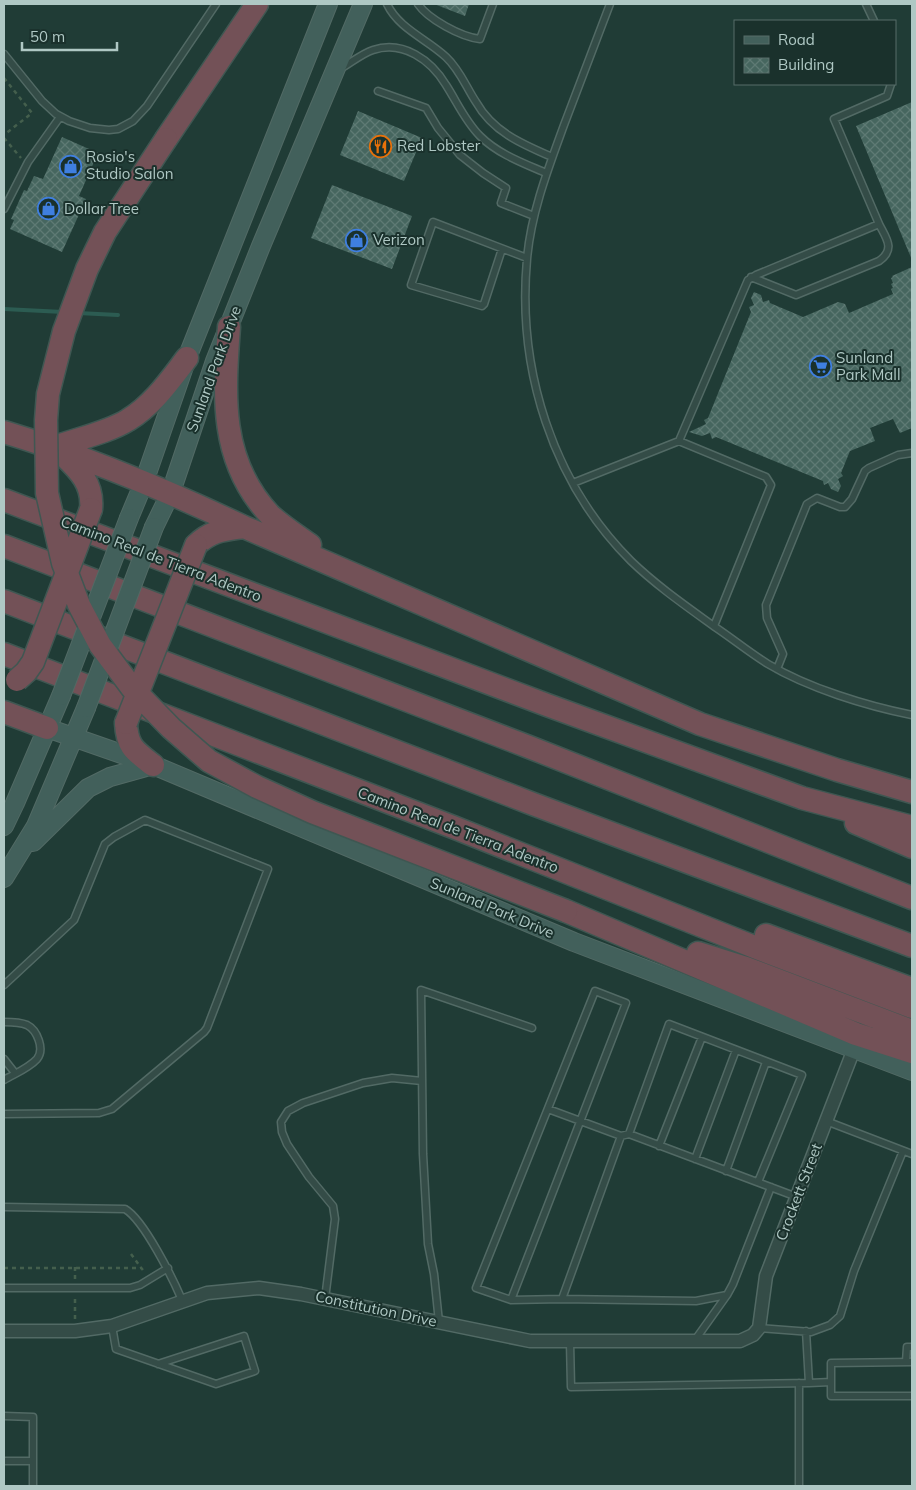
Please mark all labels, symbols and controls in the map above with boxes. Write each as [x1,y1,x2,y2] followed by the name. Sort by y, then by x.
[22,20,118,52] scale bar
[734,20,896,85] legend
[30,27,65,46] text: 50 m
[778,30,815,49] text: Road
[778,55,834,74] text: Building
[369,134,393,158] restaurant icon: Red Lobster
[397,136,481,155] place label: Red Lobster
[86,147,174,183] place label: Rosio's Studio Salon
[58,154,82,178] shop icon: Rosio's Studio Salon
[36,197,60,221] shop icon: Dollar Tree
[64,199,139,218] place label: Dollar Tree
[345,228,369,252] shop icon: Verizon
[373,230,425,249] place label: Verizon
[182,303,245,434] street label: Sunland Park Drive
[836,348,901,384] place label: Sunland Park Mall
[808,355,832,379] supermarket icon: Sunland Park Mall
[58,511,264,606] street label: Camino Real de Tierra Adentro
[355,782,561,877] street label: Camino Real de Tierra Adentro
[427,873,557,942] street label: Sunland Park Drive
[771,1140,826,1243] street label: Crockett Street
[314,1286,438,1331] street label: Constitution Drive

